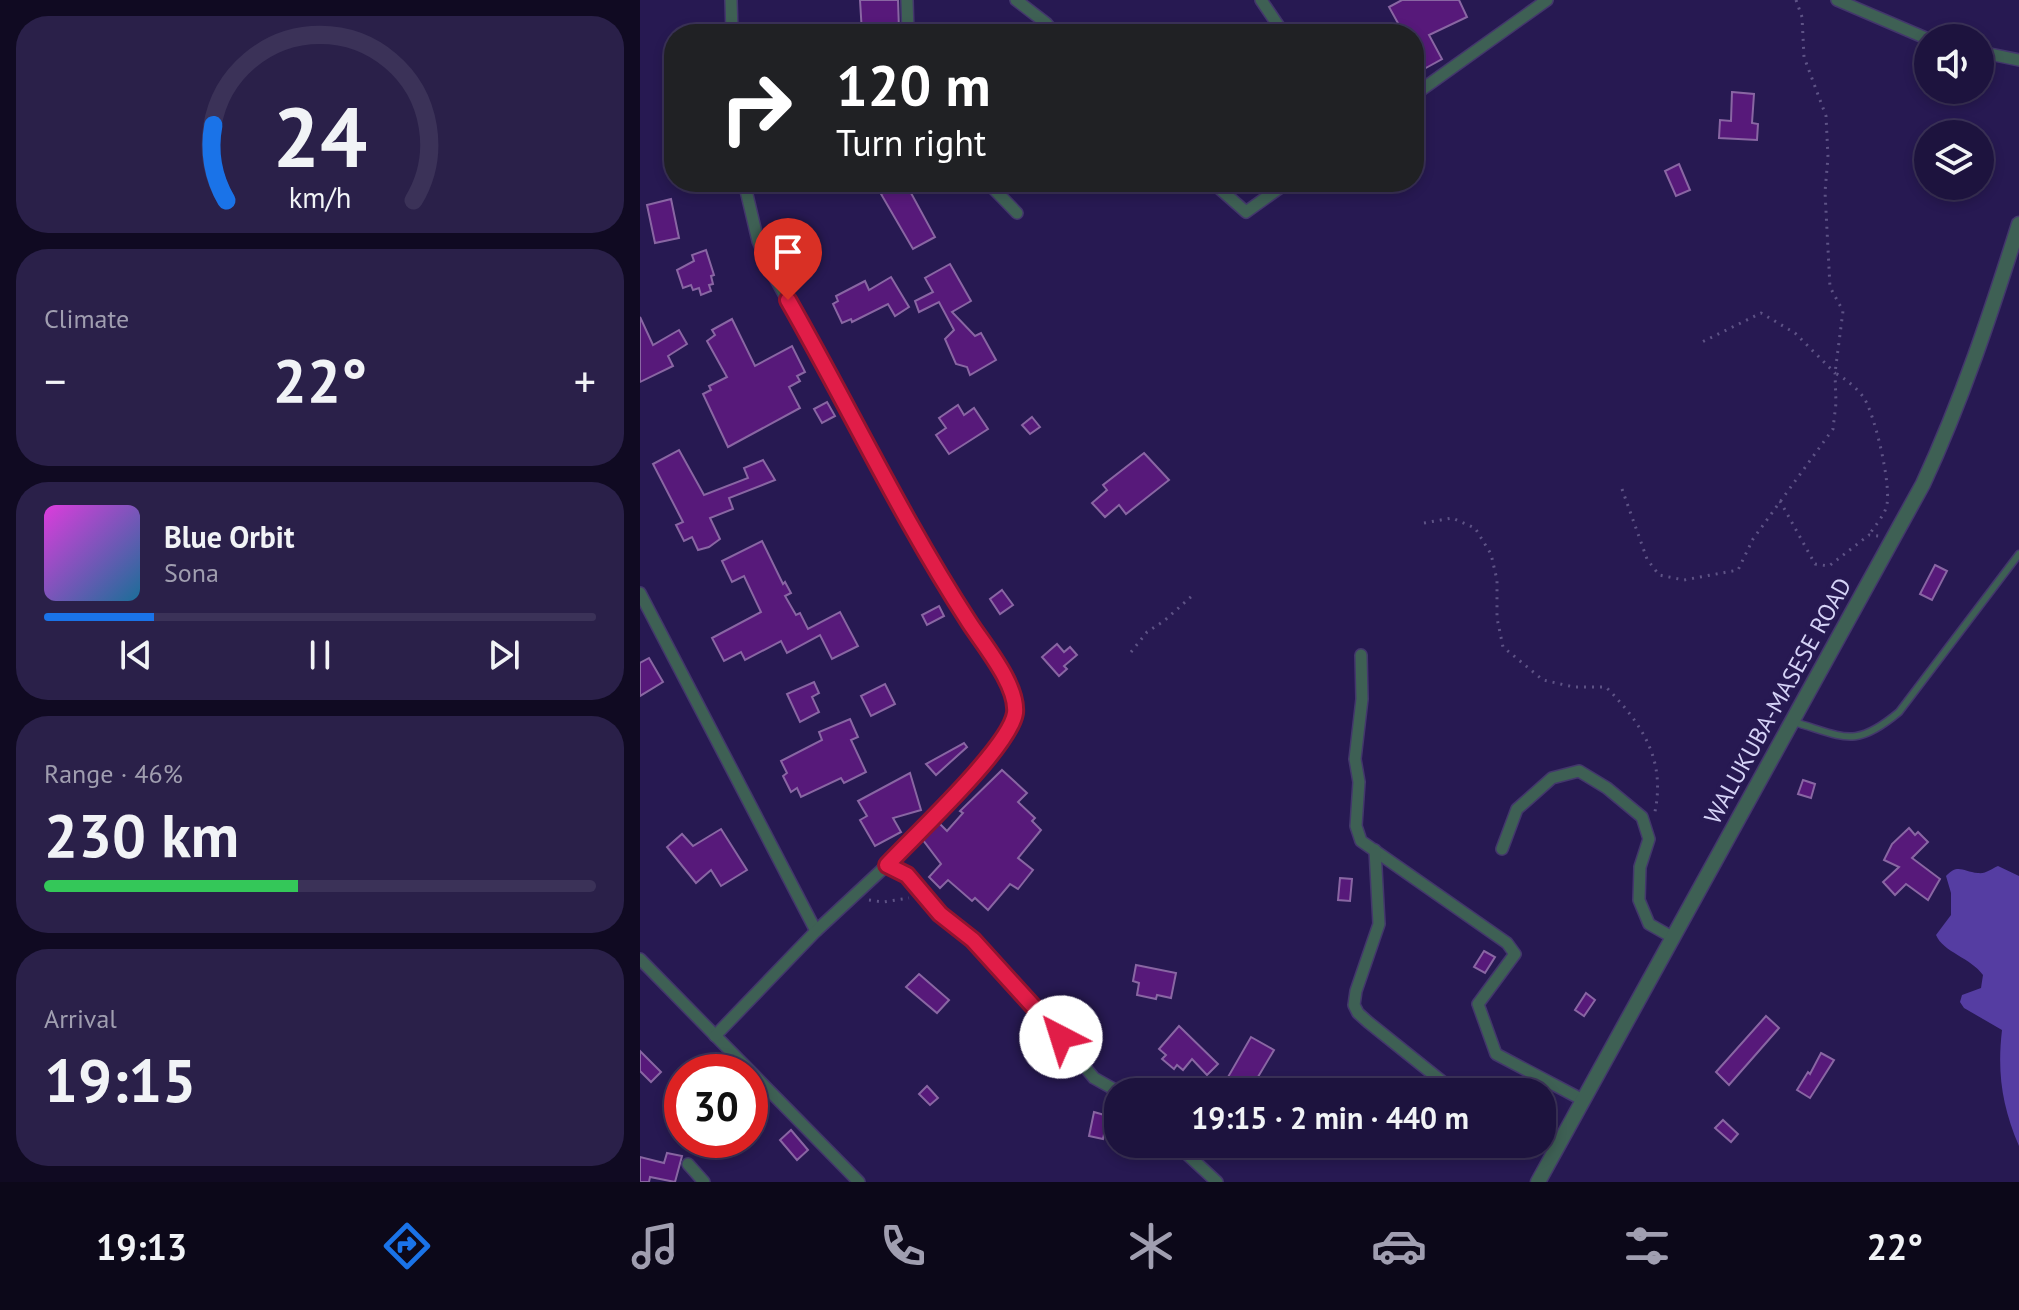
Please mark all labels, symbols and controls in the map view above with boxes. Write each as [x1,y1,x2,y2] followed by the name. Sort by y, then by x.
[1914,24,1994,200] map controls
[1914,24,1994,104] button: sound
[836,49,991,121] text: 120 m
[704,56,808,160] icon: right
[273,81,367,189] text: 24
[836,119,986,166] text: Turn right
[1914,120,1994,200] button: layers
[289,179,351,216] text: km/h
[754,218,822,300] pin
[766,230,810,274] icon: arrive
[44,302,129,335] text: Climate
[273,341,367,419] text: 22°
[44,352,66,409] text: −
[574,352,596,409] text: +
[164,517,294,556] text: Blue Orbit
[164,556,219,589] text: Sona
[1697,572,1858,829] street label: WALUKUBA-MASESE ROAD
[114,633,158,677] icon: previous
[298,633,342,677] icon: pause
[482,633,526,677] icon: next
[44,757,183,790] text: Range · 46%
[44,796,239,874] text: 230 km
[1019,995,1103,1079] position arrow
[44,1002,117,1035] text: Arrival
[44,1041,196,1119] text: 19:15
[664,1054,768,1158] speed limit sign: 30
[1191,1098,1469,1137] text: 19:15 · 2 min · 440 m
[379,1218,435,1274] icon: directions
[627,1218,683,1274] icon: music
[875,1218,931,1274] icon: phone
[1123,1218,1179,1274] icon: climate
[1371,1218,1427,1274] icon: car
[1619,1218,1675,1274] icon: filters
[96,1223,187,1270] text: 19:13
[1866,1223,1923,1270] text: 22°

